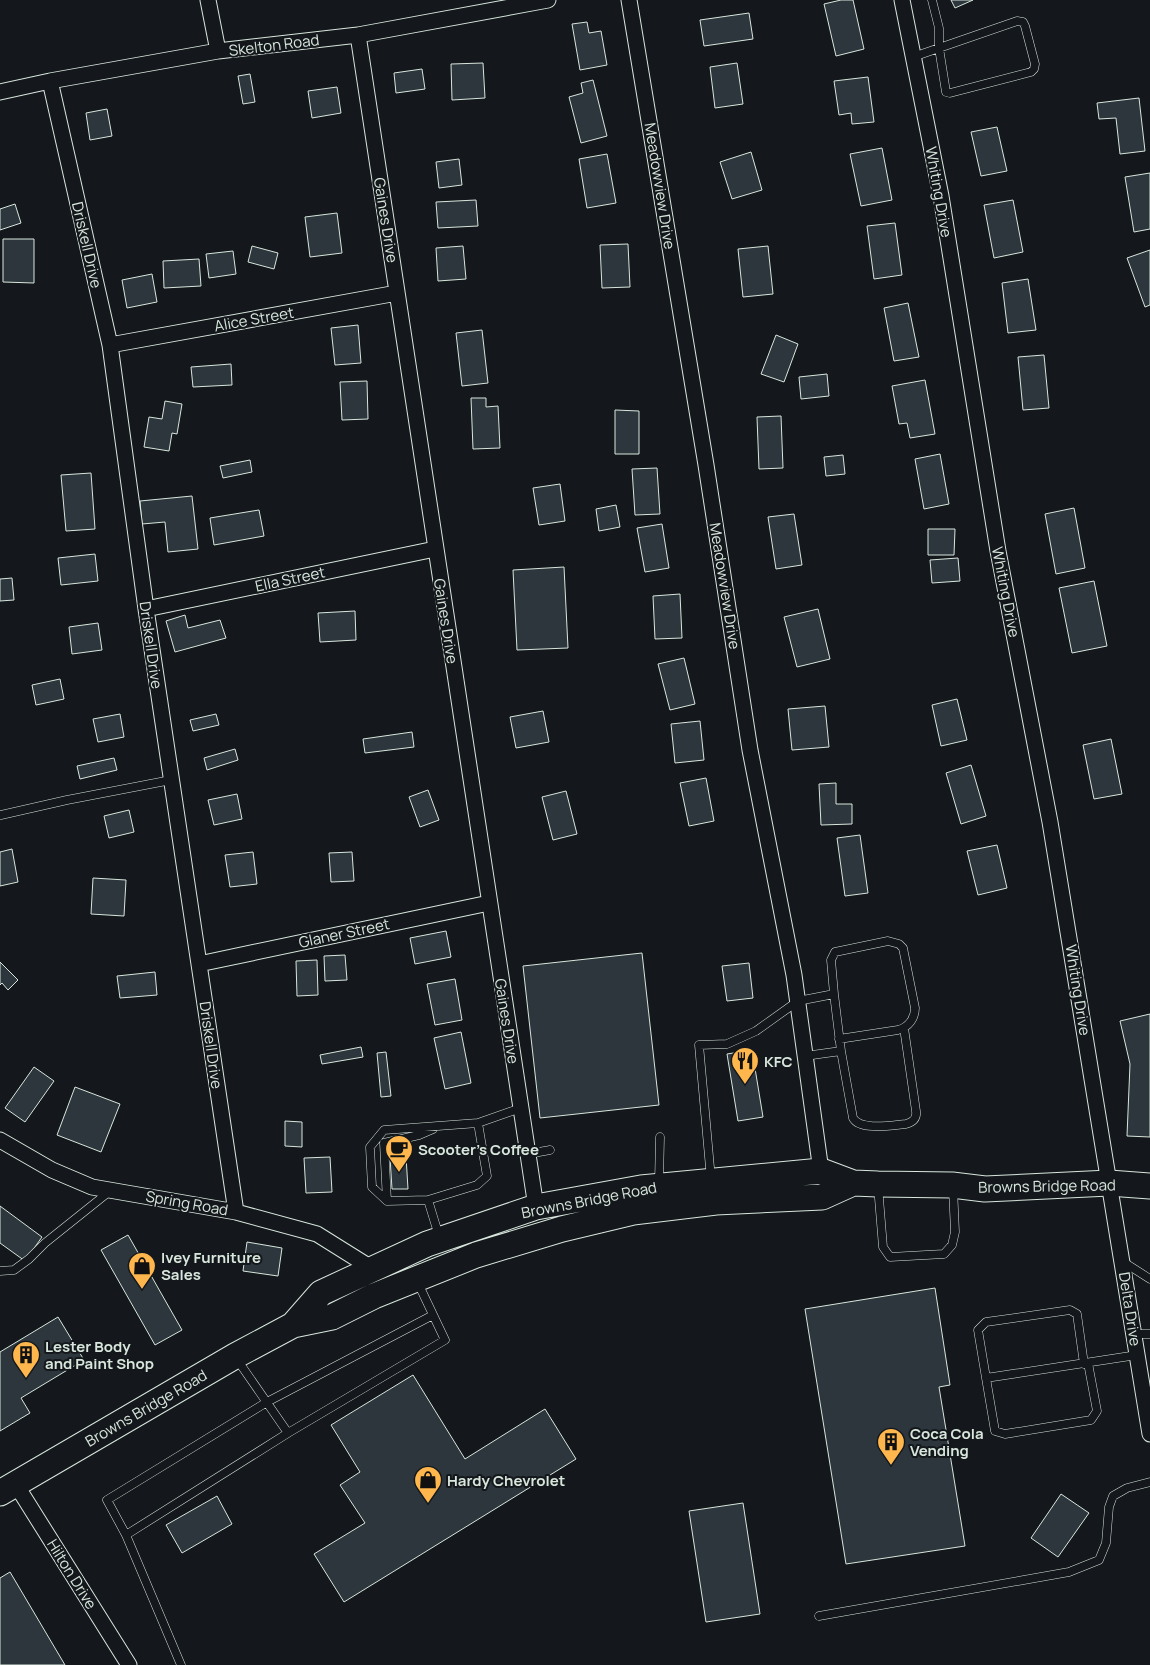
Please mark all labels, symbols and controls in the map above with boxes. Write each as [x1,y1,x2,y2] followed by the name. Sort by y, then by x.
[228,29,320,61] street label: Skelton Road
[640,121,680,251] street label: Meadowview Drive
[921,145,957,239] street label: Whiting Drive
[369,176,403,264] street label: Gaines Drive
[67,200,107,290] street label: Driskell Drive
[213,302,295,336] street label: Alice Street
[705,521,745,651] street label: Meadowview Drive
[987,545,1025,639] street label: Whiting Drive
[253,561,327,597] street label: Ella Street
[429,577,463,665] street label: Gaines Drive
[134,600,168,690] street label: Driskell Drive
[297,913,391,953] street label: Glaner Street
[1060,943,1096,1037] street label: Whiting Drive
[490,977,524,1065] street label: Gaines Drive
[194,1000,228,1090] street label: Driskell Drive
[730,1046,760,1085] restaurant icon: KFC
[764,1051,793,1072] place label: KFC
[384,1134,414,1173] cafe icon: Scooter's Coffee
[418,1139,539,1160] place label: Scooter's Coffee
[978,1174,1116,1198] street label: Browns Bridge Road
[520,1177,658,1223] street label: Browns Bridge Road
[144,1185,230,1221] street label: Spring Road
[161,1247,261,1285] place label: Ivey Furniture Sales
[127,1251,157,1290] shop icon: Ivey Furniture Sales
[1114,1270,1146,1348] street label: Delta Drive
[45,1336,154,1374] place label: Lester Body and Paint Shop
[11,1340,41,1379] building icon: Lester Body and Paint Shop
[81,1365,211,1451] street label: Browns Bridge Road
[910,1423,984,1461] place label: Coca Cola Vending
[876,1427,906,1466] building icon: Coca Cola Vending
[413,1465,443,1504] shop icon: Hardy Chevrolet
[447,1470,565,1491] place label: Hardy Chevrolet
[42,1535,102,1613] street label: Hilton Drive

